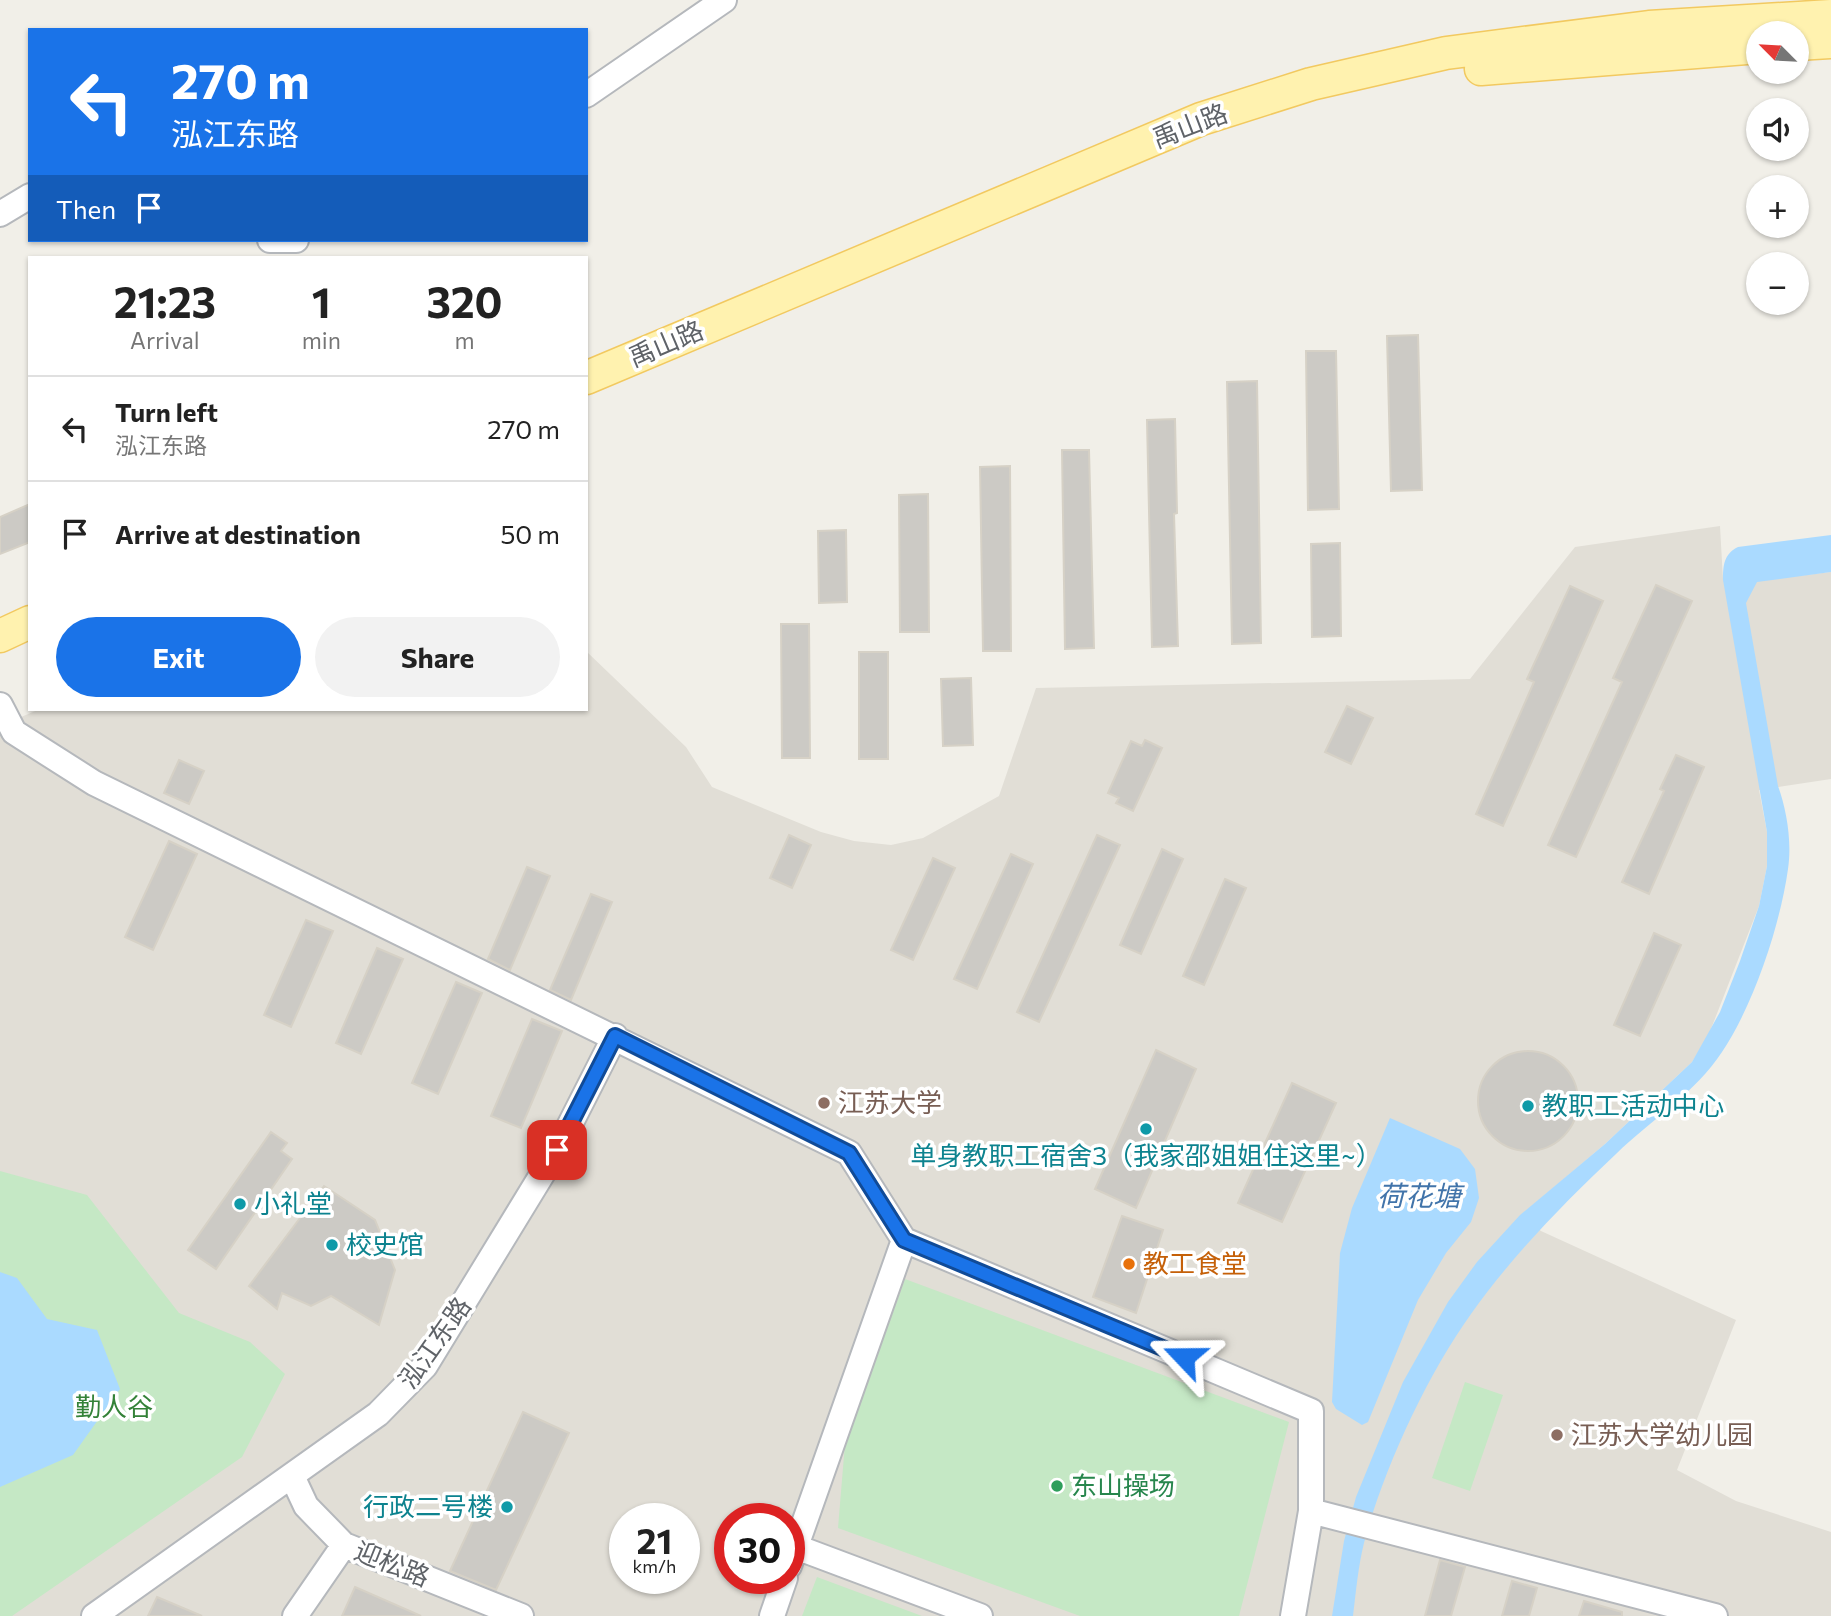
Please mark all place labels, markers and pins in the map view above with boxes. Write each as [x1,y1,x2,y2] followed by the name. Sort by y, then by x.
[838,1086,942,1117] place label: 江苏大学
[1542,1089,1724,1120] place label: 教职工活动中心
[816,1095,832,1111] marker: 江苏大学
[1520,1098,1536,1114] marker: 教职工活动中心
[527,1120,587,1180] pin
[1138,1121,1154,1137] marker: 单身教职工宿舍3（我家邵姐姐住这里~）
[910,1139,1382,1170] place label: 单身教职工宿舍3（我家邵姐姐住这里~）
[254,1187,332,1218] place label: 小礼堂
[232,1196,248,1212] marker: 小礼堂
[346,1228,424,1259] place label: 校史馆
[324,1237,340,1253] marker: 校史馆
[1143,1247,1247,1278] place label: 教工食堂
[1121,1256,1137,1272] marker: 教工食堂
[1571,1418,1753,1449] place label: 江苏大学幼儿园
[1549,1427,1565,1443] marker: 江苏大学幼儿园
[1071,1469,1175,1500] place label: 东山操场
[1049,1478,1065,1494] marker: 东山操场
[363,1490,493,1521] place label: 行政二号楼
[499,1499,515,1515] marker: 行政二号楼

